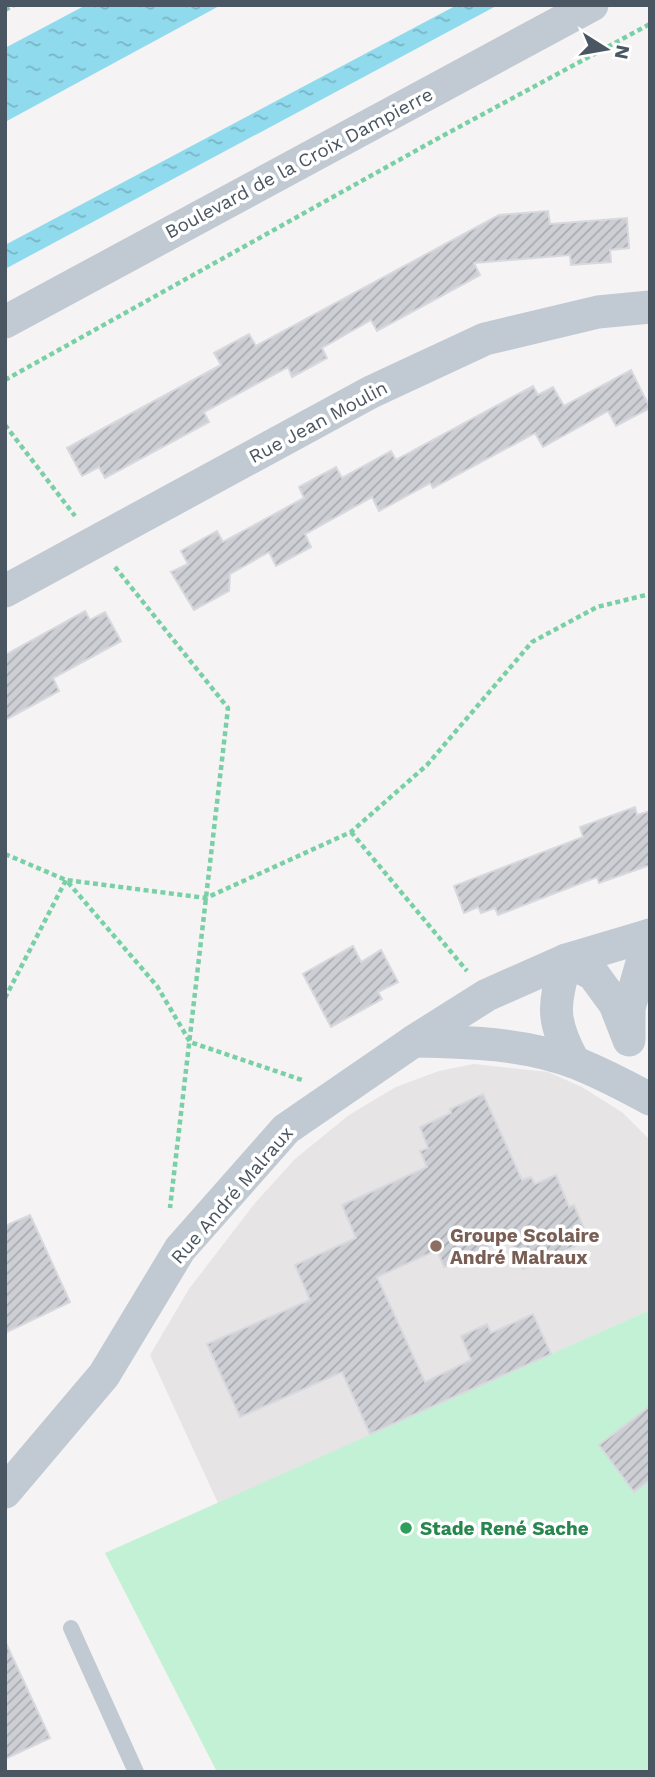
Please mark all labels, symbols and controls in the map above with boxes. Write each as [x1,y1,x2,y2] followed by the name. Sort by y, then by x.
[571,14,641,84] north arrow
[610,43,635,61] text: N
[161,82,437,244] street label: Boulevard de la Croix Dampierre
[245,376,391,468] street label: Rue Jean Moulin
[166,1122,298,1268] street label: Rue André Malraux
[450,1224,600,1269] place label: Groupe Scolaire André Malraux
[428,1238,444,1254] marker: Groupe Scolaire André Malraux
[420,1517,589,1540] place label: Stade René Sache
[398,1520,414,1536] marker: Stade René Sache

